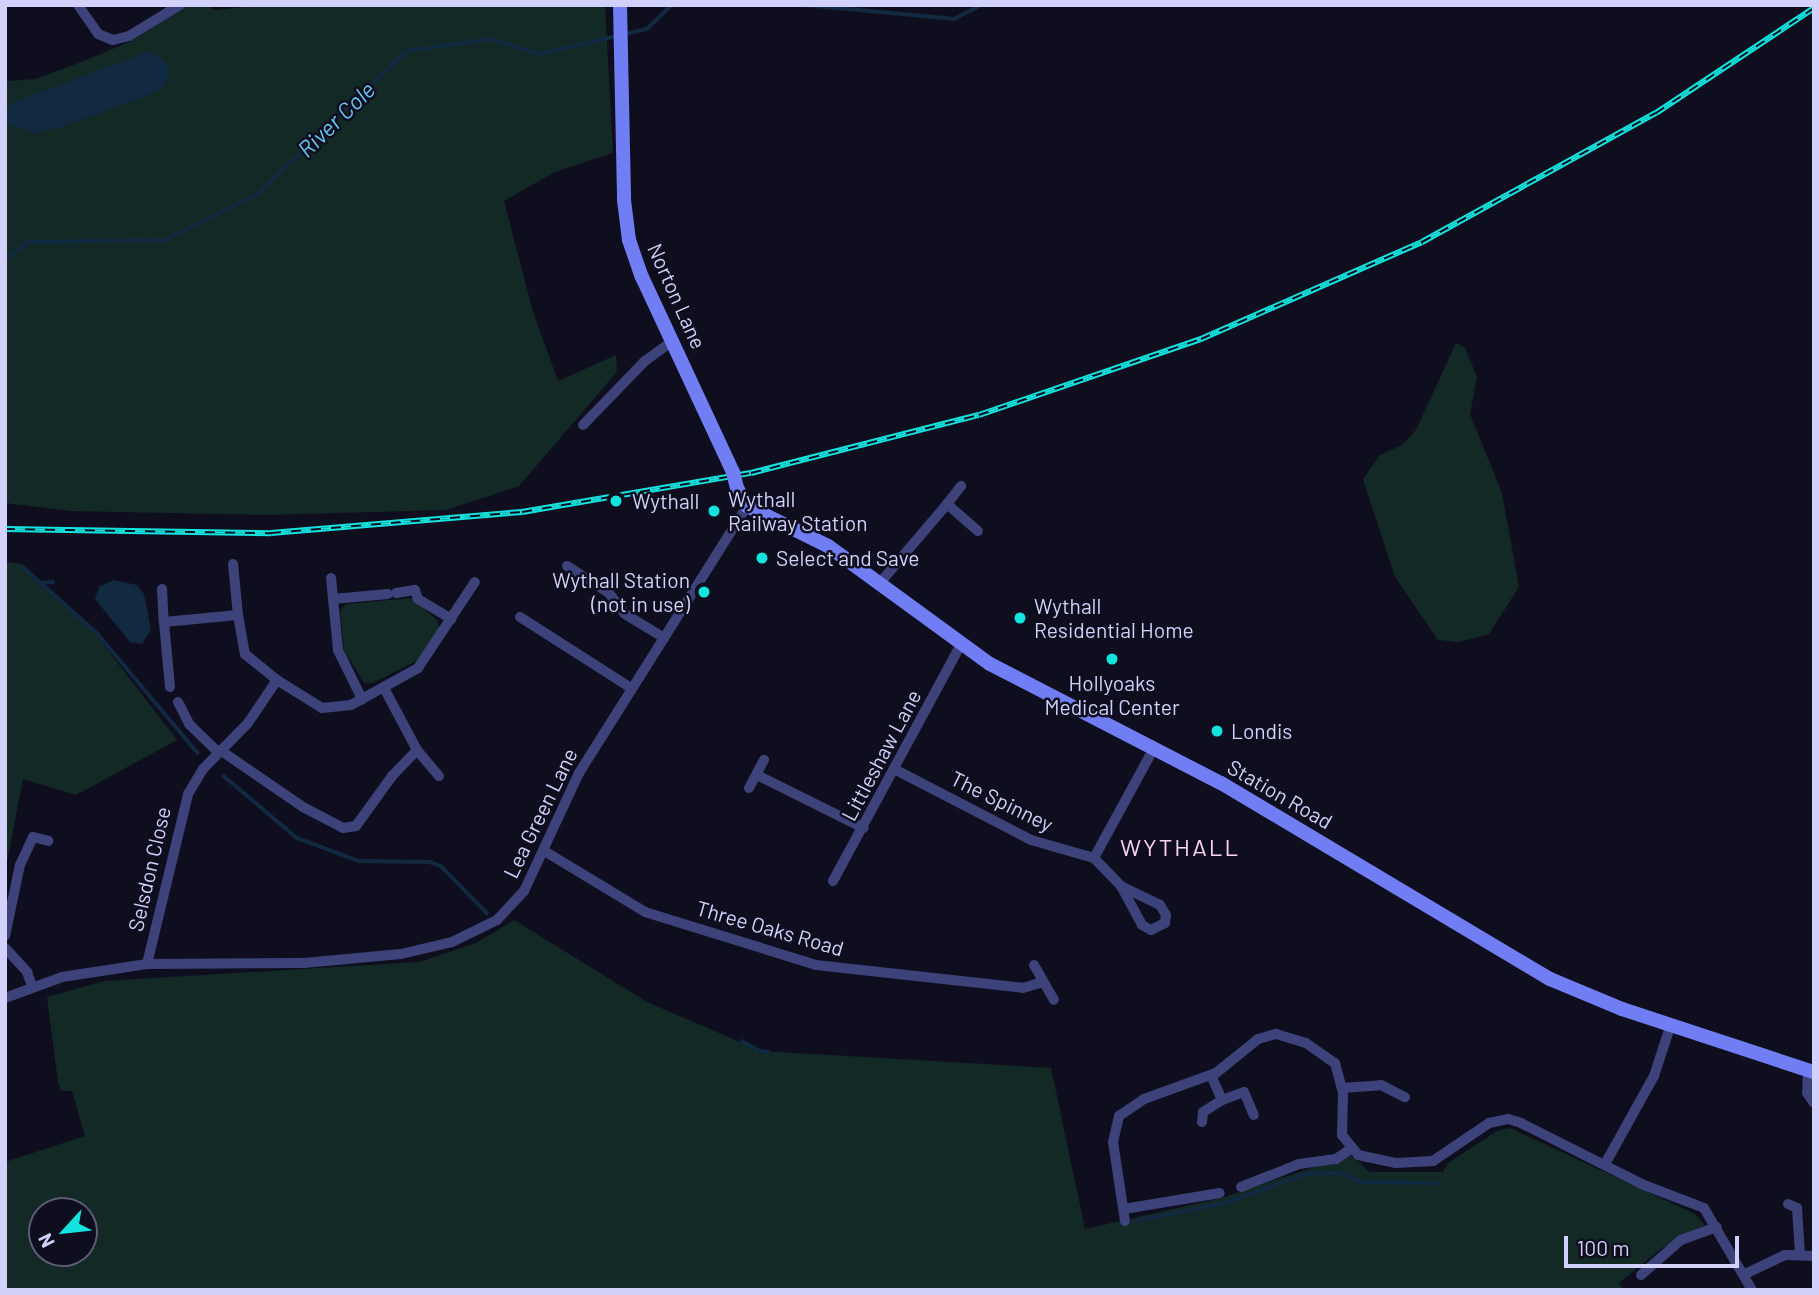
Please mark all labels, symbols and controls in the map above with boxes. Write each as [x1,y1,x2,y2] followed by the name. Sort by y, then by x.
[292,75,380,163] water label: River Cole
[643,239,711,353] street label: Norton Lane
[728,486,867,536] place label: Wythall Railway Station
[632,488,699,514] place label: Wythall
[606,491,626,511] marker: Wythall
[706,503,722,519] marker: Wythall Railway Station
[776,545,919,571] place label: Select and Save
[754,550,770,566] marker: Select and Save
[552,567,690,617] place label: Wythall Station (not in use)
[696,584,712,600] marker: Wythall Station (not in use)
[1034,593,1194,643] place label: Wythall Residential Home
[1012,610,1028,626] marker: Wythall Residential Home
[1104,651,1120,667] marker: Hollyoaks Medical Center
[1044,670,1180,720] place label: Hollyoaks Medical Center
[836,685,926,825] street label: Littleshaw Lane
[1231,718,1292,744] place label: Londis
[1209,723,1225,739] marker: Londis
[498,744,582,882] street label: Lea Green Lane
[1223,754,1337,834] street label: Station Road
[947,765,1057,837] street label: The Spinney
[122,804,176,934] street label: Selsdon Close
[1121,833,1239,861] district label: WYTHALL
[693,895,847,961] street label: Three Oaks Road
[28,1197,98,1267] north arrow
[1567,1222,1742,1266] scale bar
[33,1230,59,1252] text: N
[1577,1235,1630,1260] text: 100 m

